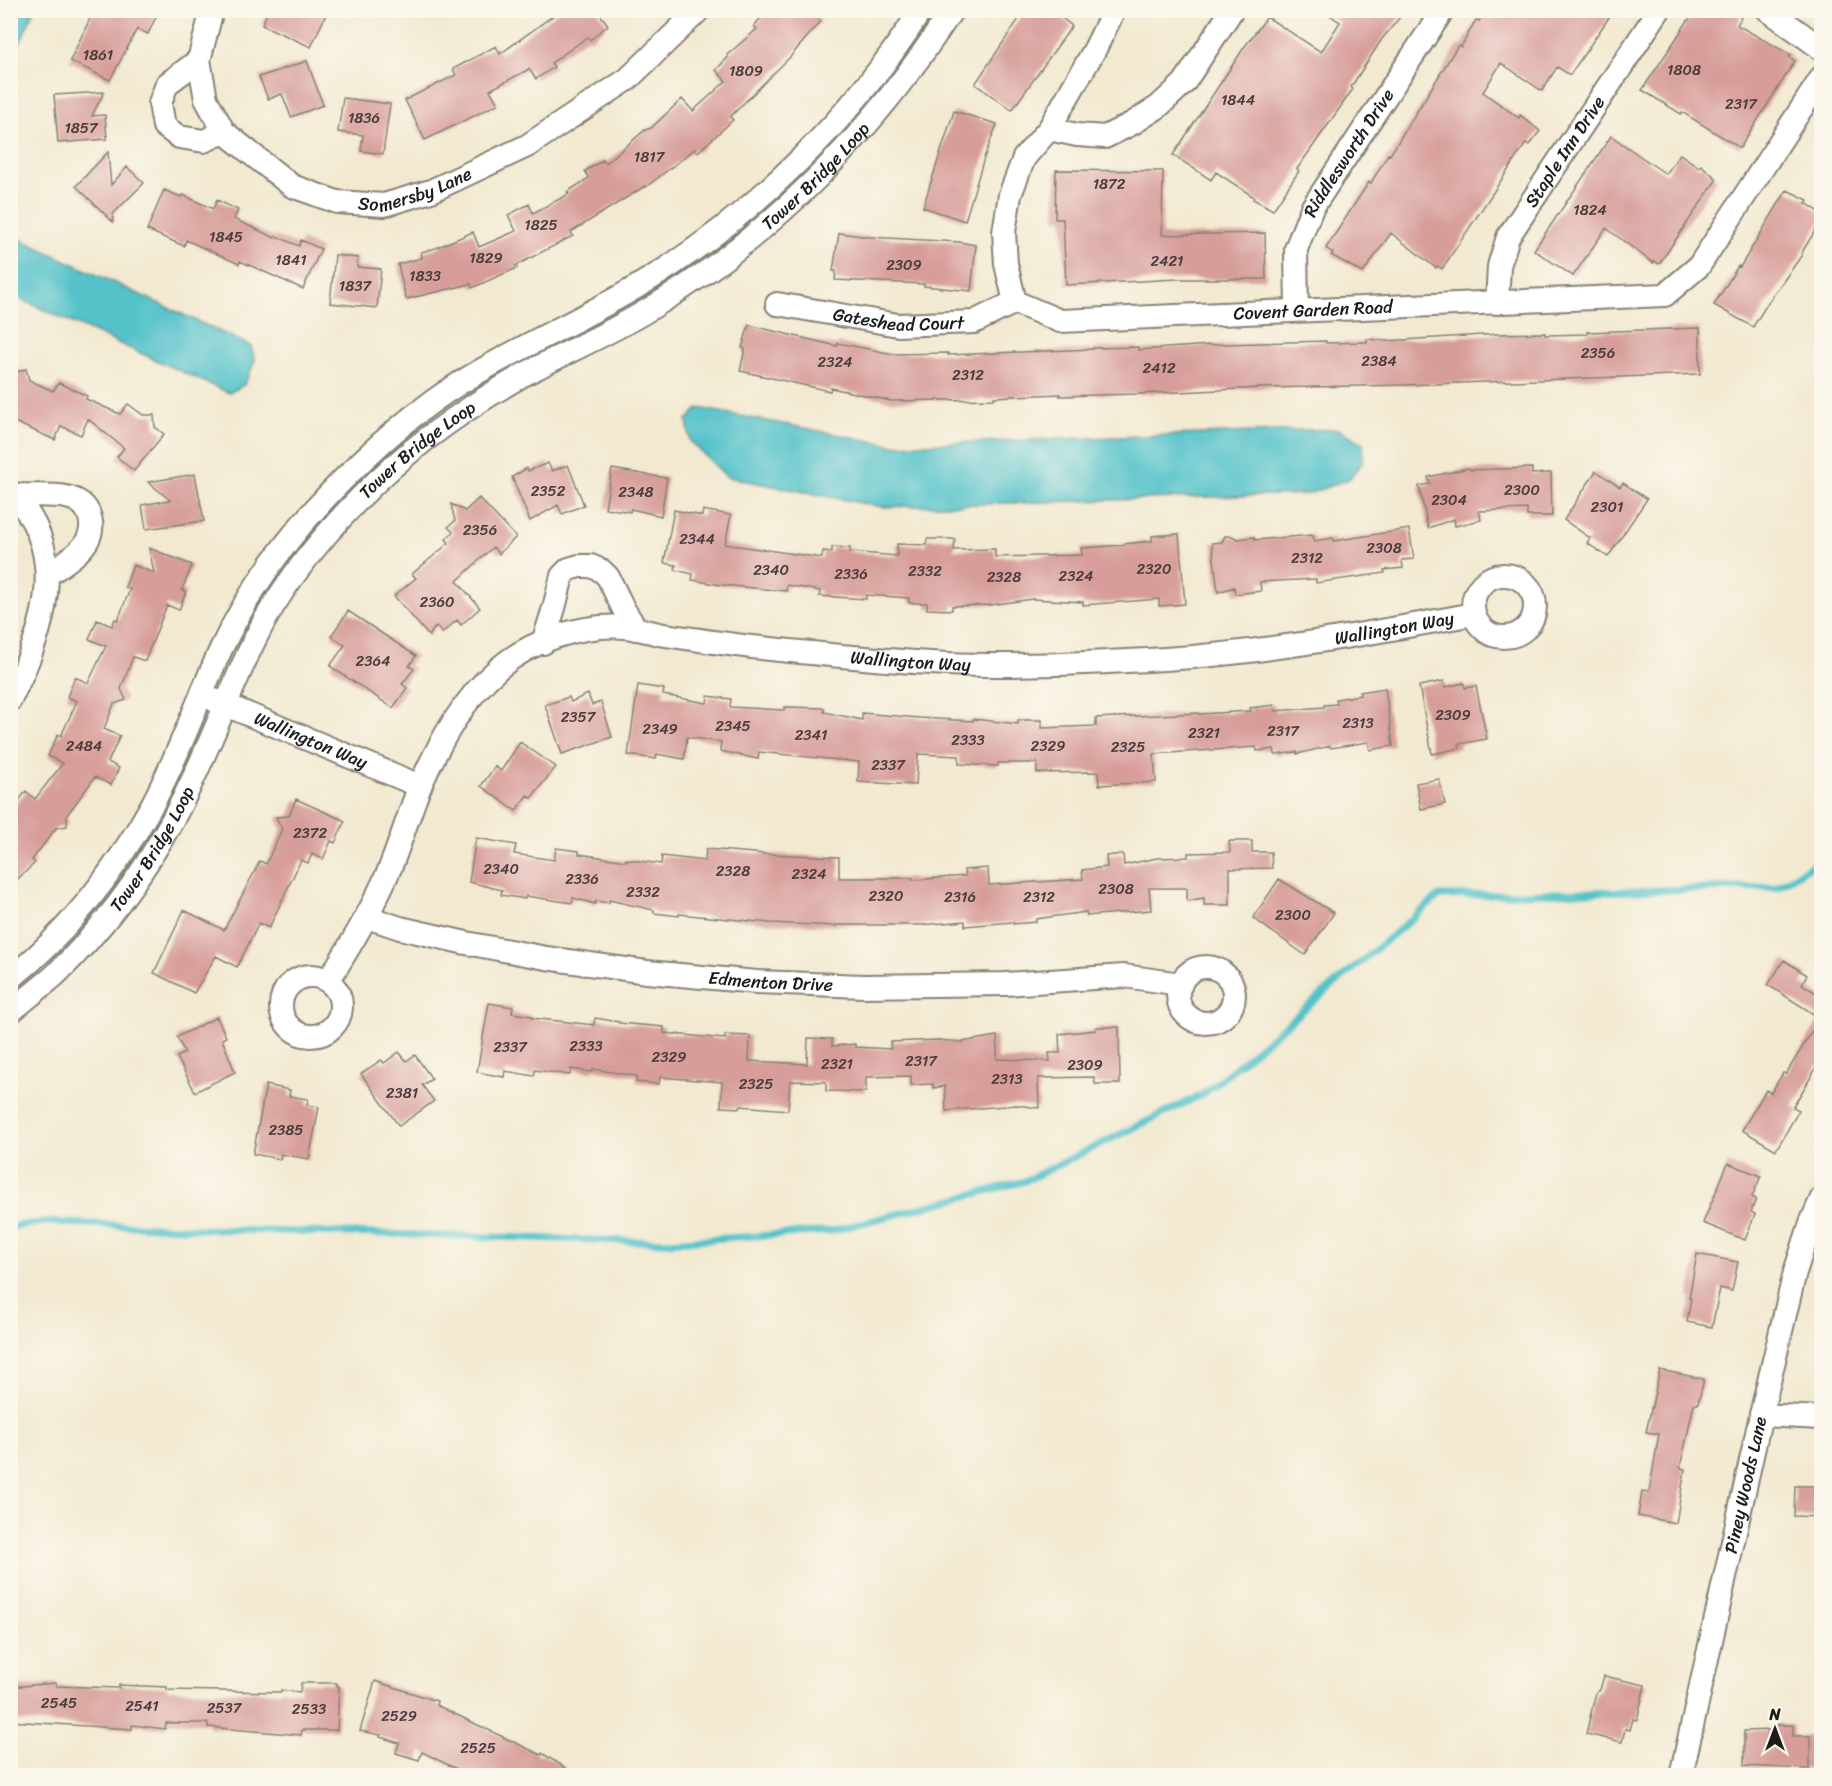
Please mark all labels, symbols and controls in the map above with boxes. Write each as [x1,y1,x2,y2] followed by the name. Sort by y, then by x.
[83,42,113,68] house number: 1861
[1667,57,1701,83] house number: 1808
[729,58,763,84] house number: 1809
[1294,82,1403,222] street label: Riddlesworth Drive
[1221,87,1255,113] house number: 1844
[1516,89,1614,214] street label: Staple Inn Drive
[1725,91,1758,117] house number: 2317
[348,105,380,131] house number: 1836
[754,114,878,239] street label: Tower Bridge Loop
[64,115,99,141] house number: 1857
[634,144,666,170] house number: 1817
[357,158,477,222] street label: Somersby Lane
[1093,171,1126,197] house number: 1872
[1573,197,1607,223] house number: 1824
[524,212,558,238] house number: 1825
[209,224,243,250] house number: 1845
[469,245,503,271] house number: 1829
[275,247,307,273] house number: 1841
[1150,248,1184,274] house number: 2421
[886,252,922,278] house number: 2309
[409,263,441,289] house number: 1833
[339,273,373,299] house number: 1837
[1233,291,1395,330] street label: Covent Garden Road
[831,298,965,341] street label: Gateshead Court
[1581,340,1615,366] house number: 2356
[1361,348,1397,374] house number: 2384
[818,349,852,375] house number: 2324
[1142,355,1176,381] house number: 2412
[952,362,984,388] house number: 2312
[351,392,483,507] street label: Tower Bridge Loop
[1504,477,1540,503] house number: 2300
[531,478,566,504] house number: 2352
[618,479,654,505] house number: 2348
[1431,487,1467,513] house number: 2304
[1591,494,1623,520] house number: 2301
[463,517,497,543] house number: 2356
[679,526,715,552] house number: 2344
[1366,535,1402,561] house number: 2308
[1291,545,1323,571] house number: 2312
[1136,556,1172,582] house number: 2320
[753,557,789,583] house number: 2340
[908,558,942,584] house number: 2332
[834,561,868,587] house number: 2336
[1059,563,1093,589] house number: 2324
[987,564,1021,590] house number: 2328
[420,589,454,615] house number: 2360
[1332,602,1457,654] street label: Wallington Way
[849,641,972,681] street label: Wallington Way
[356,648,390,674] house number: 2364
[249,702,373,779] street label: Wallington Way
[1435,702,1471,728] house number: 2309
[561,704,597,730] house number: 2357
[1342,710,1374,736] house number: 2313
[715,713,751,739] house number: 2345
[642,716,678,742] house number: 2349
[1267,718,1300,744] house number: 2317
[1188,720,1220,746] house number: 2321
[795,722,827,748] house number: 2341
[951,727,985,753] house number: 2333
[66,733,102,759] house number: 2484
[1031,733,1065,759] house number: 2329
[1111,734,1145,760] house number: 2325
[871,752,906,778] house number: 2337
[101,780,204,919] street label: Tower Bridge Loop
[293,820,327,846] house number: 2372
[483,856,519,882] house number: 2340
[716,858,750,884] house number: 2328
[792,861,826,887] house number: 2324
[565,866,599,892] house number: 2336
[1098,876,1134,902] house number: 2308
[626,879,660,905] house number: 2332
[868,883,904,909] house number: 2320
[944,884,976,910] house number: 2316
[1023,884,1055,910] house number: 2312
[1275,902,1311,928] house number: 2300
[707,962,834,1001] street label: Edmenton Drive
[569,1033,603,1059] house number: 2333
[493,1034,528,1060] house number: 2337
[652,1044,686,1070] house number: 2329
[905,1048,938,1074] house number: 2317
[821,1051,853,1077] house number: 2321
[1067,1052,1103,1078] house number: 2309
[991,1066,1023,1092] house number: 2313
[739,1071,773,1097] house number: 2325
[386,1080,418,1106] house number: 2381
[268,1117,304,1143] house number: 2385
[1715,1413,1776,1557] street label: Piney Woods Lane
[41,1690,77,1716] house number: 2545
[125,1693,159,1719] house number: 2541
[207,1695,243,1721] house number: 2537
[292,1696,326,1722] house number: 2533
[1745,1699,1805,1759] north arrow
[1768,1700,1781,1729] text: N
[381,1703,417,1729] house number: 2529
[460,1735,496,1761] house number: 2525

